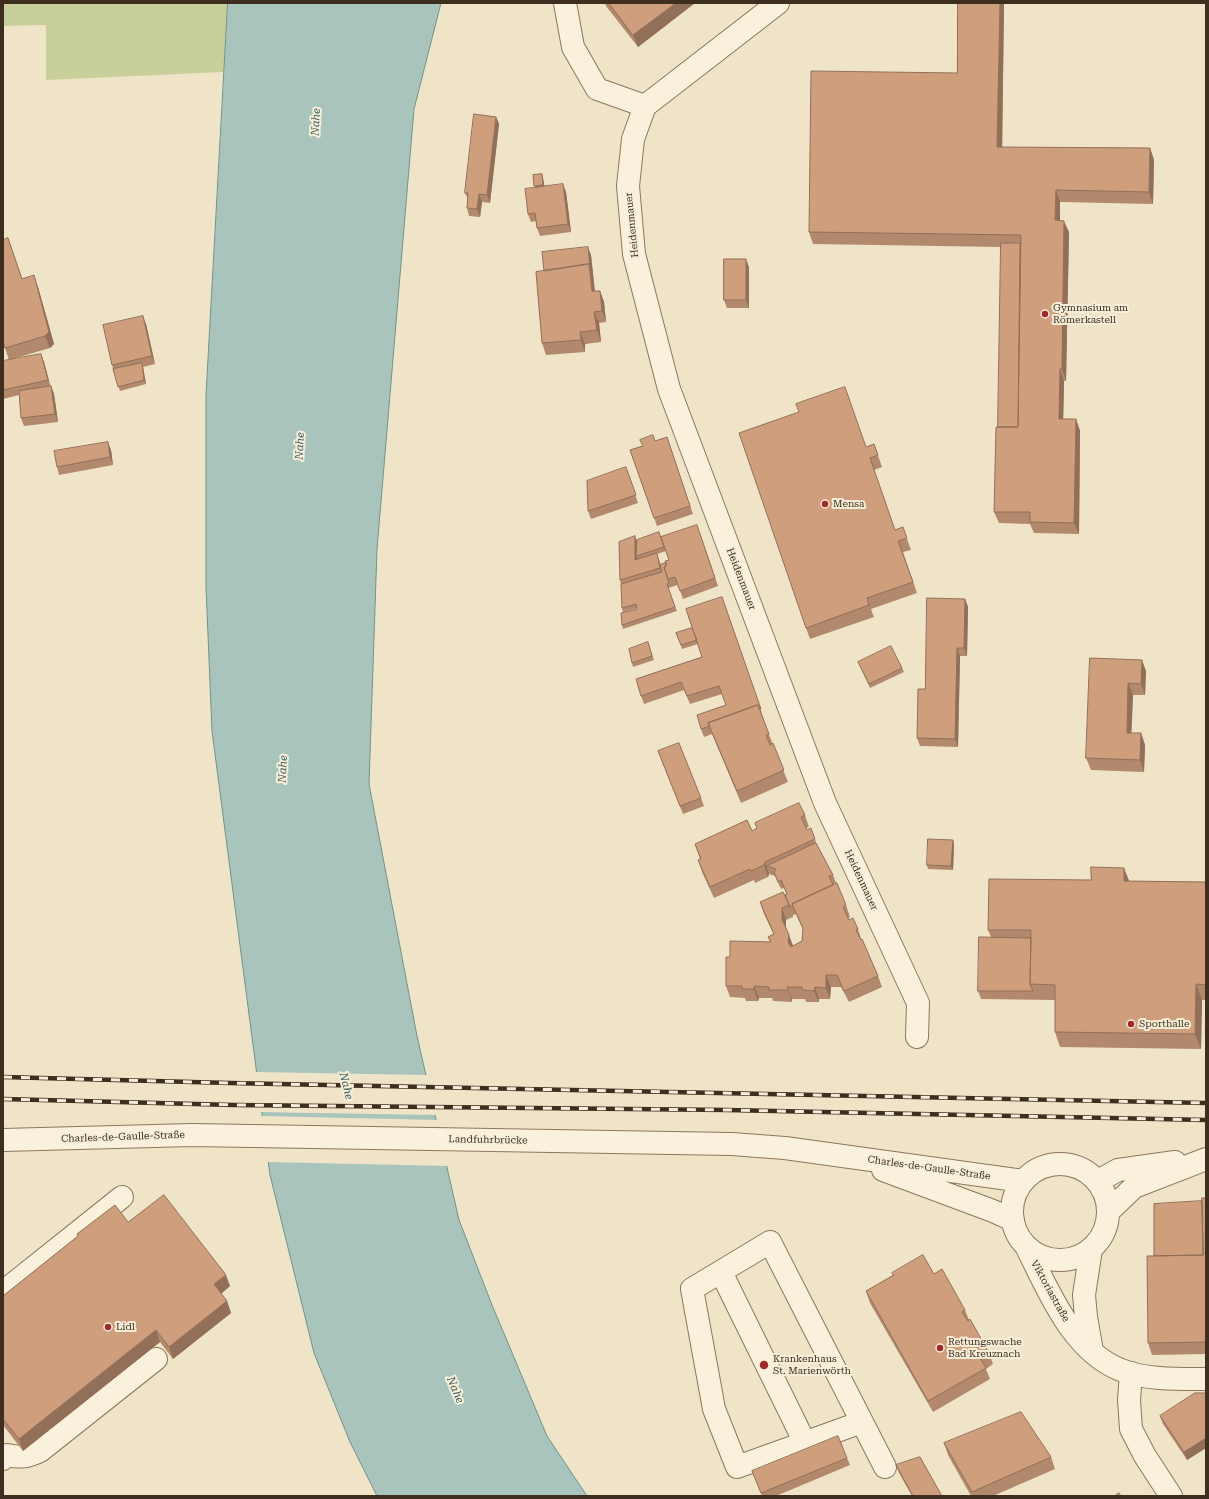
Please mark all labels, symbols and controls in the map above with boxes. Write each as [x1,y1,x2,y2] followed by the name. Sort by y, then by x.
[309,108,323,136] water label: Nahe
[623,192,641,258] street label: Heidenmauer
[1053,302,1128,326] place label: Gymnasium am Römerkastell
[1040,309,1050,319] marker: Gymnasium am Römerkastell
[293,432,307,460] water label: Nahe
[833,498,864,510] place label: Mensa
[820,499,830,509] marker: Mensa
[724,546,758,612] street label: Heidenmauer
[276,755,290,783] water label: Nahe
[842,848,880,912] street label: Heidenmauer
[1139,1018,1189,1030] place label: Sporthalle
[1126,1019,1136,1029] marker: Sporthalle
[336,1071,356,1101] water label: Nahe
[61,1129,185,1145] street label: Charles-de-Gaulle-Straße
[448,1133,528,1147] street label: Landfuhrbrücke
[867,1153,991,1183] street label: Charles-de-Gaulle-Straße
[1028,1258,1072,1324] street label: Viktoriastraße
[116,1321,135,1333] place label: Lidl
[103,1322,113,1332] marker: Lidl
[948,1336,1022,1360] place label: Rettungswache Bad Kreuznach
[935,1343,945,1353] marker: Rettungswache Bad Kreuznach
[773,1353,851,1376] place label: Krankenhaus St. Marienwörth
[758,1359,770,1371] marker: Krankenhaus St. Marienwörth
[444,1375,466,1405] water label: Nahe

